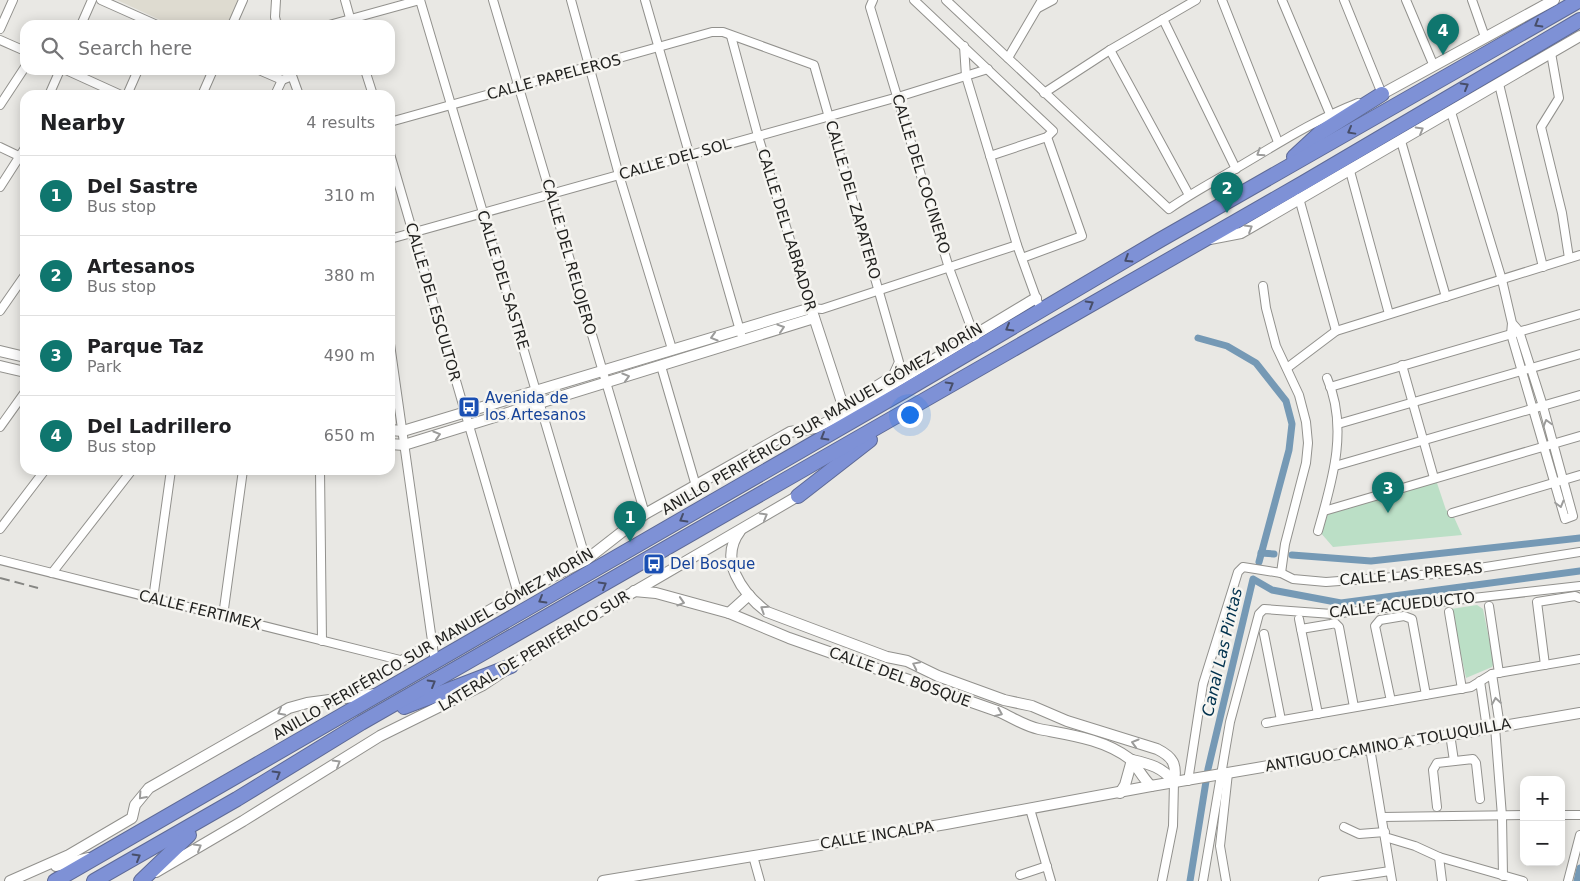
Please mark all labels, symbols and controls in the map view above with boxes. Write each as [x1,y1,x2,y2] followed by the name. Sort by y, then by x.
[1427,14,1459,55] pin: 4
[1534,18,1543,28] one-way arrow
[20,20,395,75] search box
[38,34,66,62] icon: search
[78,37,192,59] text: Search here
[485,50,623,104] street label: CALLE PAPELEROS
[1460,83,1469,93] one-way arrow
[888,92,954,256] street label: CALLE DEL COCINERO
[40,111,125,135] text: Nearby
[306,113,375,132] text: 4 results
[822,118,884,282] street label: CALLE DEL ZAPATERO
[1348,125,1357,135] one-way arrow
[1415,126,1424,136] one-way arrow
[617,134,734,184] street label: CALLE DEL SOL
[754,147,820,313] street label: CALLE DEL LABRADOR
[1256,147,1265,157] one-way arrow
[1211,172,1243,213] pin: 2
[87,175,198,197] text: Del Sastre
[538,177,600,337] street label: CALLE DEL RELOJERO
[50,186,62,205] text: 1
[324,186,375,205] text: 310 m
[87,197,156,216] text: Bus stop
[473,208,533,352] street label: CALLE DEL SASTRE
[402,221,464,383] street label: CALLE DEL ESCULTOR
[1243,225,1252,235] one-way arrow
[1125,253,1134,262] one-way arrow
[87,255,195,277] text: Artesanos
[50,266,62,285] text: 2
[324,266,375,285] text: 380 m
[87,277,156,296] text: Bus stop
[1085,300,1094,310] one-way arrow
[658,318,986,519] street label: ANILLO PERIFÉRICO SUR MANUEL GÓMEZ MORÍN
[1005,322,1014,332] one-way arrow
[776,324,785,334] one-way arrow
[710,331,718,341] one-way arrow
[87,335,204,357] text: Parque Taz
[50,346,62,365] text: 3
[324,346,375,365] text: 490 m
[87,357,122,376] text: Park
[621,372,630,382] one-way arrow
[944,382,953,392] one-way arrow
[485,389,586,424] place label: Avenida de los Artesanos
[457,395,481,419] bus stop icon: Avenida de los Artesanos
[897,402,923,428] your location
[87,415,232,437] text: Del Ladrillero
[1543,419,1553,427] one-way arrow
[50,426,62,445] text: 4
[324,426,375,445] text: 650 m
[433,430,441,440] one-way arrow
[820,431,829,441] one-way arrow
[87,437,156,456] text: Bus stop
[1372,472,1404,513] pin: 3
[1555,499,1565,507] one-way arrow
[614,501,646,542] pin: 1
[679,512,688,522] one-way arrow
[758,513,767,523] one-way arrow
[269,543,597,744] street label: ANILLO PERIFÉRICO SUR MANUEL GÓMEZ MORÍN
[642,552,666,576] bus stop icon: Del Bosque
[670,555,755,573] place label: Del Bosque
[1339,559,1483,589] street label: CALLE LAS PRESAS
[598,581,607,591] one-way arrow
[137,586,263,634] street label: CALLE FERTIMEX
[435,586,633,715] street label: LATERAL DE PERIFÉRICO SUR
[1198,586,1246,718] water label: Canal Las Pintas
[1328,588,1476,622] street label: CALLE ACUEDUCTO
[539,594,548,604] one-way arrow
[677,596,685,606] one-way arrow
[760,606,770,615] one-way arrow
[827,643,973,711] street label: CALLE DEL BOSQUE
[912,661,921,671] one-way arrow
[426,679,435,689] one-way arrow
[1491,697,1501,705] one-way arrow
[277,706,286,716] one-way arrow
[995,707,1003,717] one-way arrow
[1264,714,1513,776] street label: ANTIGUO CAMINO A TOLUQUILLA
[1131,738,1139,748] one-way arrow
[331,759,340,769] one-way arrow
[271,771,280,781] one-way arrow
[1520,776,1565,866] map controls
[1520,776,1565,821] button: +
[139,790,148,799] one-way arrow
[819,817,936,853] street label: CALLE INCALPA
[1520,821,1565,866] button: −
[193,844,202,854] one-way arrow
[132,854,141,864] one-way arrow

